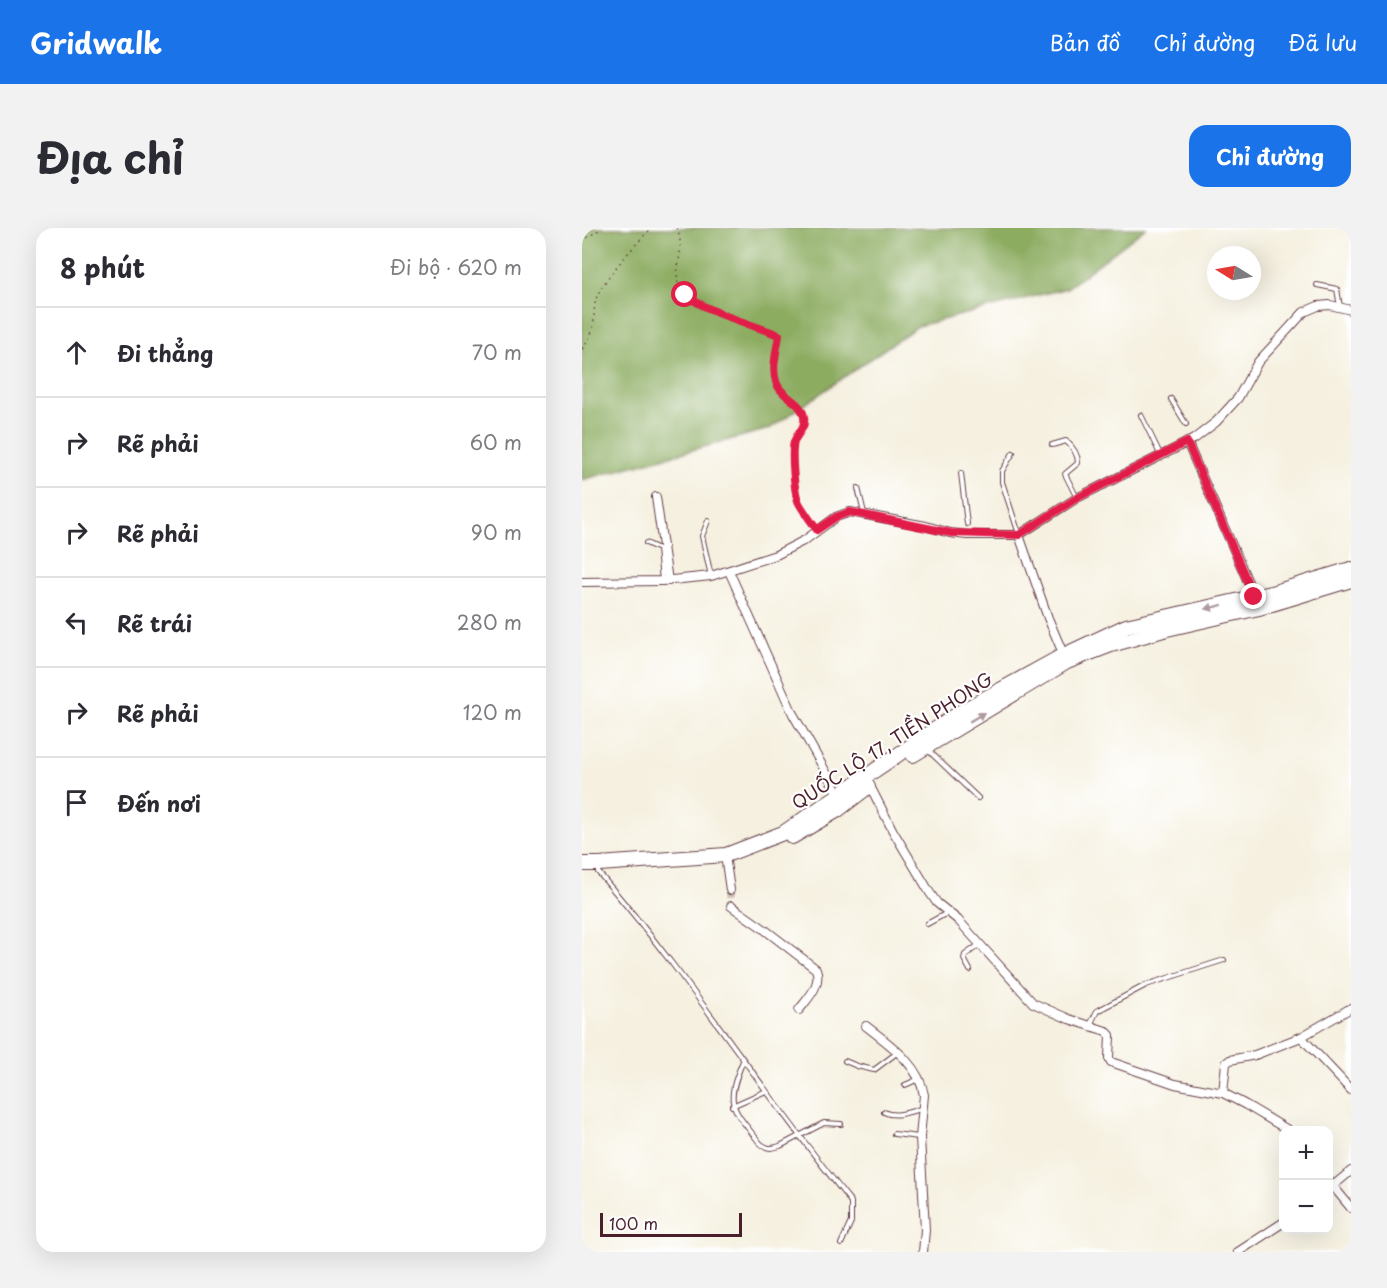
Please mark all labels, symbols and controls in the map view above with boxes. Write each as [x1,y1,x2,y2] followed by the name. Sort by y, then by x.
[30,21,162,64] text: Gridwalk
[1050,26,1120,58] text: Bản đồ
[1153,26,1255,58] text: Chỉ đường
[1288,26,1357,58] text: Đã lưu
[36,125,184,188] text: Địa chỉ
[1189,125,1351,187] button: Chỉ đường
[1207,246,1261,300] north arrow
[60,248,145,287] text: 8 phút
[390,252,522,282] text: Đi bộ · 620 m
[671,281,697,307] route start
[60,336,93,369] icon: ahead
[117,336,213,369] text: Đi thẳng
[472,337,522,367] text: 70 m
[60,426,93,459] icon: right
[117,426,199,459] text: Rẽ phải
[470,427,522,457] text: 60 m
[60,516,93,549] icon: right
[117,516,199,549] text: Rẽ phải
[471,517,522,547] text: 90 m
[1240,583,1266,609] route end
[1204,602,1223,612] one-way arrow
[60,606,93,639] icon: left
[117,606,192,639] text: Rẽ trái
[457,607,522,637] text: 280 m
[786,664,998,816] street label: QUỐC LỘ 17, TIỀN PHONG
[60,696,93,729] icon: right
[117,696,199,729] text: Rẽ phải
[463,697,522,727] text: 120 m
[969,711,985,722] one-way arrow
[60,786,93,819] icon: arrive
[117,786,201,819] text: Đến nơi
[1279,1126,1333,1234] map controls
[1279,1126,1333,1180] button: +
[1279,1180,1333,1234] button: −
[600,1210,742,1238] scale bar
[609,1211,658,1235] text: 100 m

